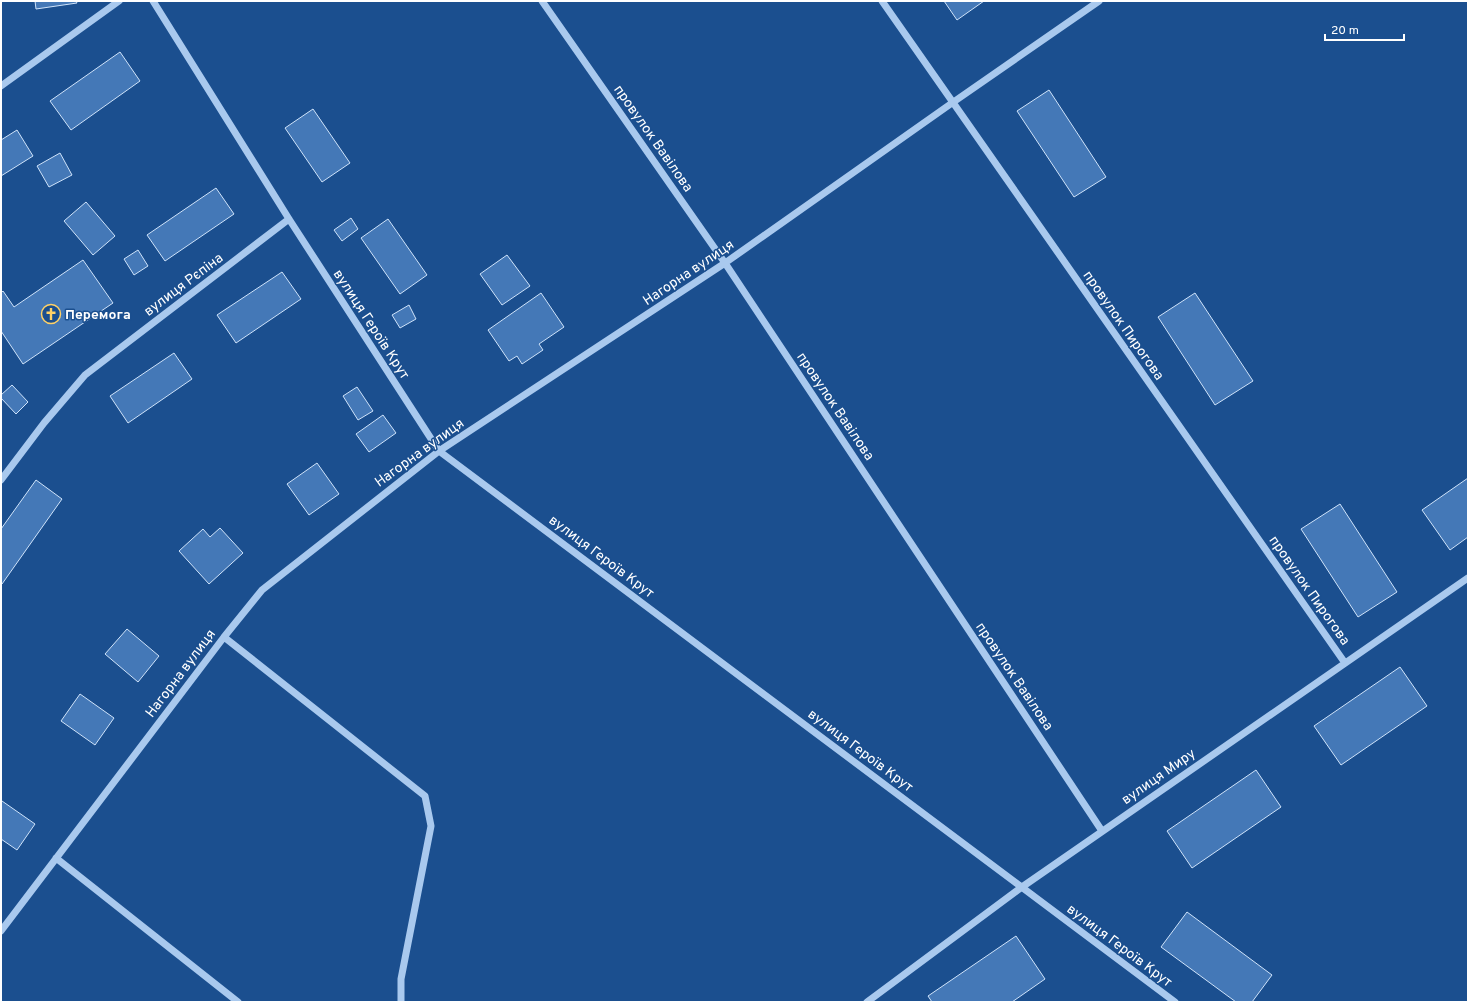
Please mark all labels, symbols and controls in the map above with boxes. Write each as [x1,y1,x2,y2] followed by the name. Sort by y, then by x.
[1325,16,1404,42] scale bar
[1331,23,1359,39] text: 20 m
[609,82,696,196] street label: провулок Вавілова
[640,237,738,310] street label: Нагорна вулиця
[141,250,227,321] street label: вулиця Рєпіна
[329,267,413,383] street label: вулиця Героїв Крут
[1079,268,1167,384] street label: провулок Пирогова
[40,303,62,325] church icon: Перемога
[65,307,131,324] place label: Перемога
[792,350,877,464] street label: провулок Вавілова
[372,415,468,491] street label: Нагорна вулиця
[545,512,657,602] street label: вулиця Героїв Крут
[1265,533,1353,649] street label: провулок Пирогова
[971,620,1056,734] street label: провулок Вавілова
[143,626,220,721] street label: Нагорна вулиця
[804,706,916,796] street label: вулиця Героїв Крут
[1119,746,1199,809] street label: вулиця Миру
[1063,901,1175,991] street label: вулиця Героїв Крут

